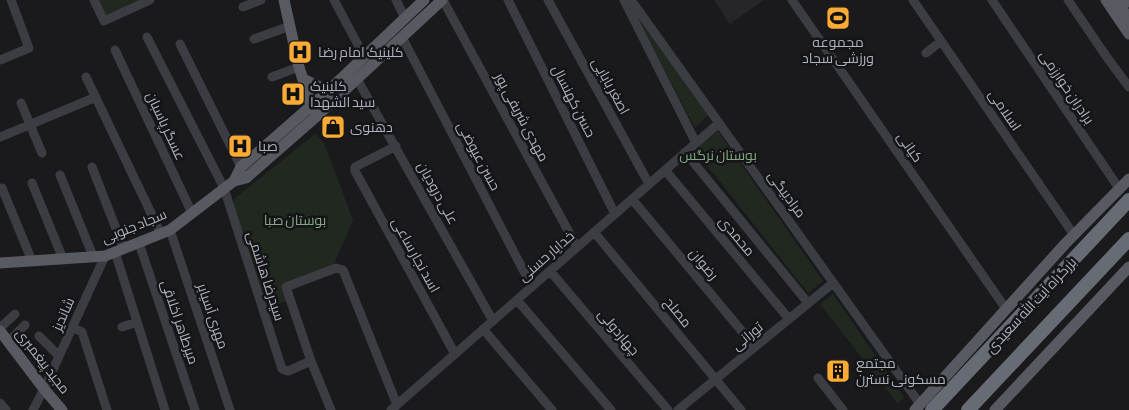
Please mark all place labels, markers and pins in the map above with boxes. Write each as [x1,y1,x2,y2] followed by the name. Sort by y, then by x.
[825,5,851,31] sports icon: مجموعه ورزشی سجاد
[802,34,874,66] place label: مجموعه ورزشی سجاد
[287,39,313,65] hospital icon: کلینیک امام رضا
[318,44,404,62] place label: کلینیک امام رضا
[310,78,375,110] place label: کلینیک سید الشهدا
[280,81,306,107] hospital icon: کلینیک سید الشهدا
[320,114,346,140] shop icon: دهنوی
[350,119,393,135] place label: دهنوی
[227,133,253,159] hospital icon: صبا
[258,138,278,154] place label: صبا
[856,355,946,387] place label: مجتمع مسکونی نسترن
[825,358,851,384] building icon: مجتمع مسکونی نسترن

